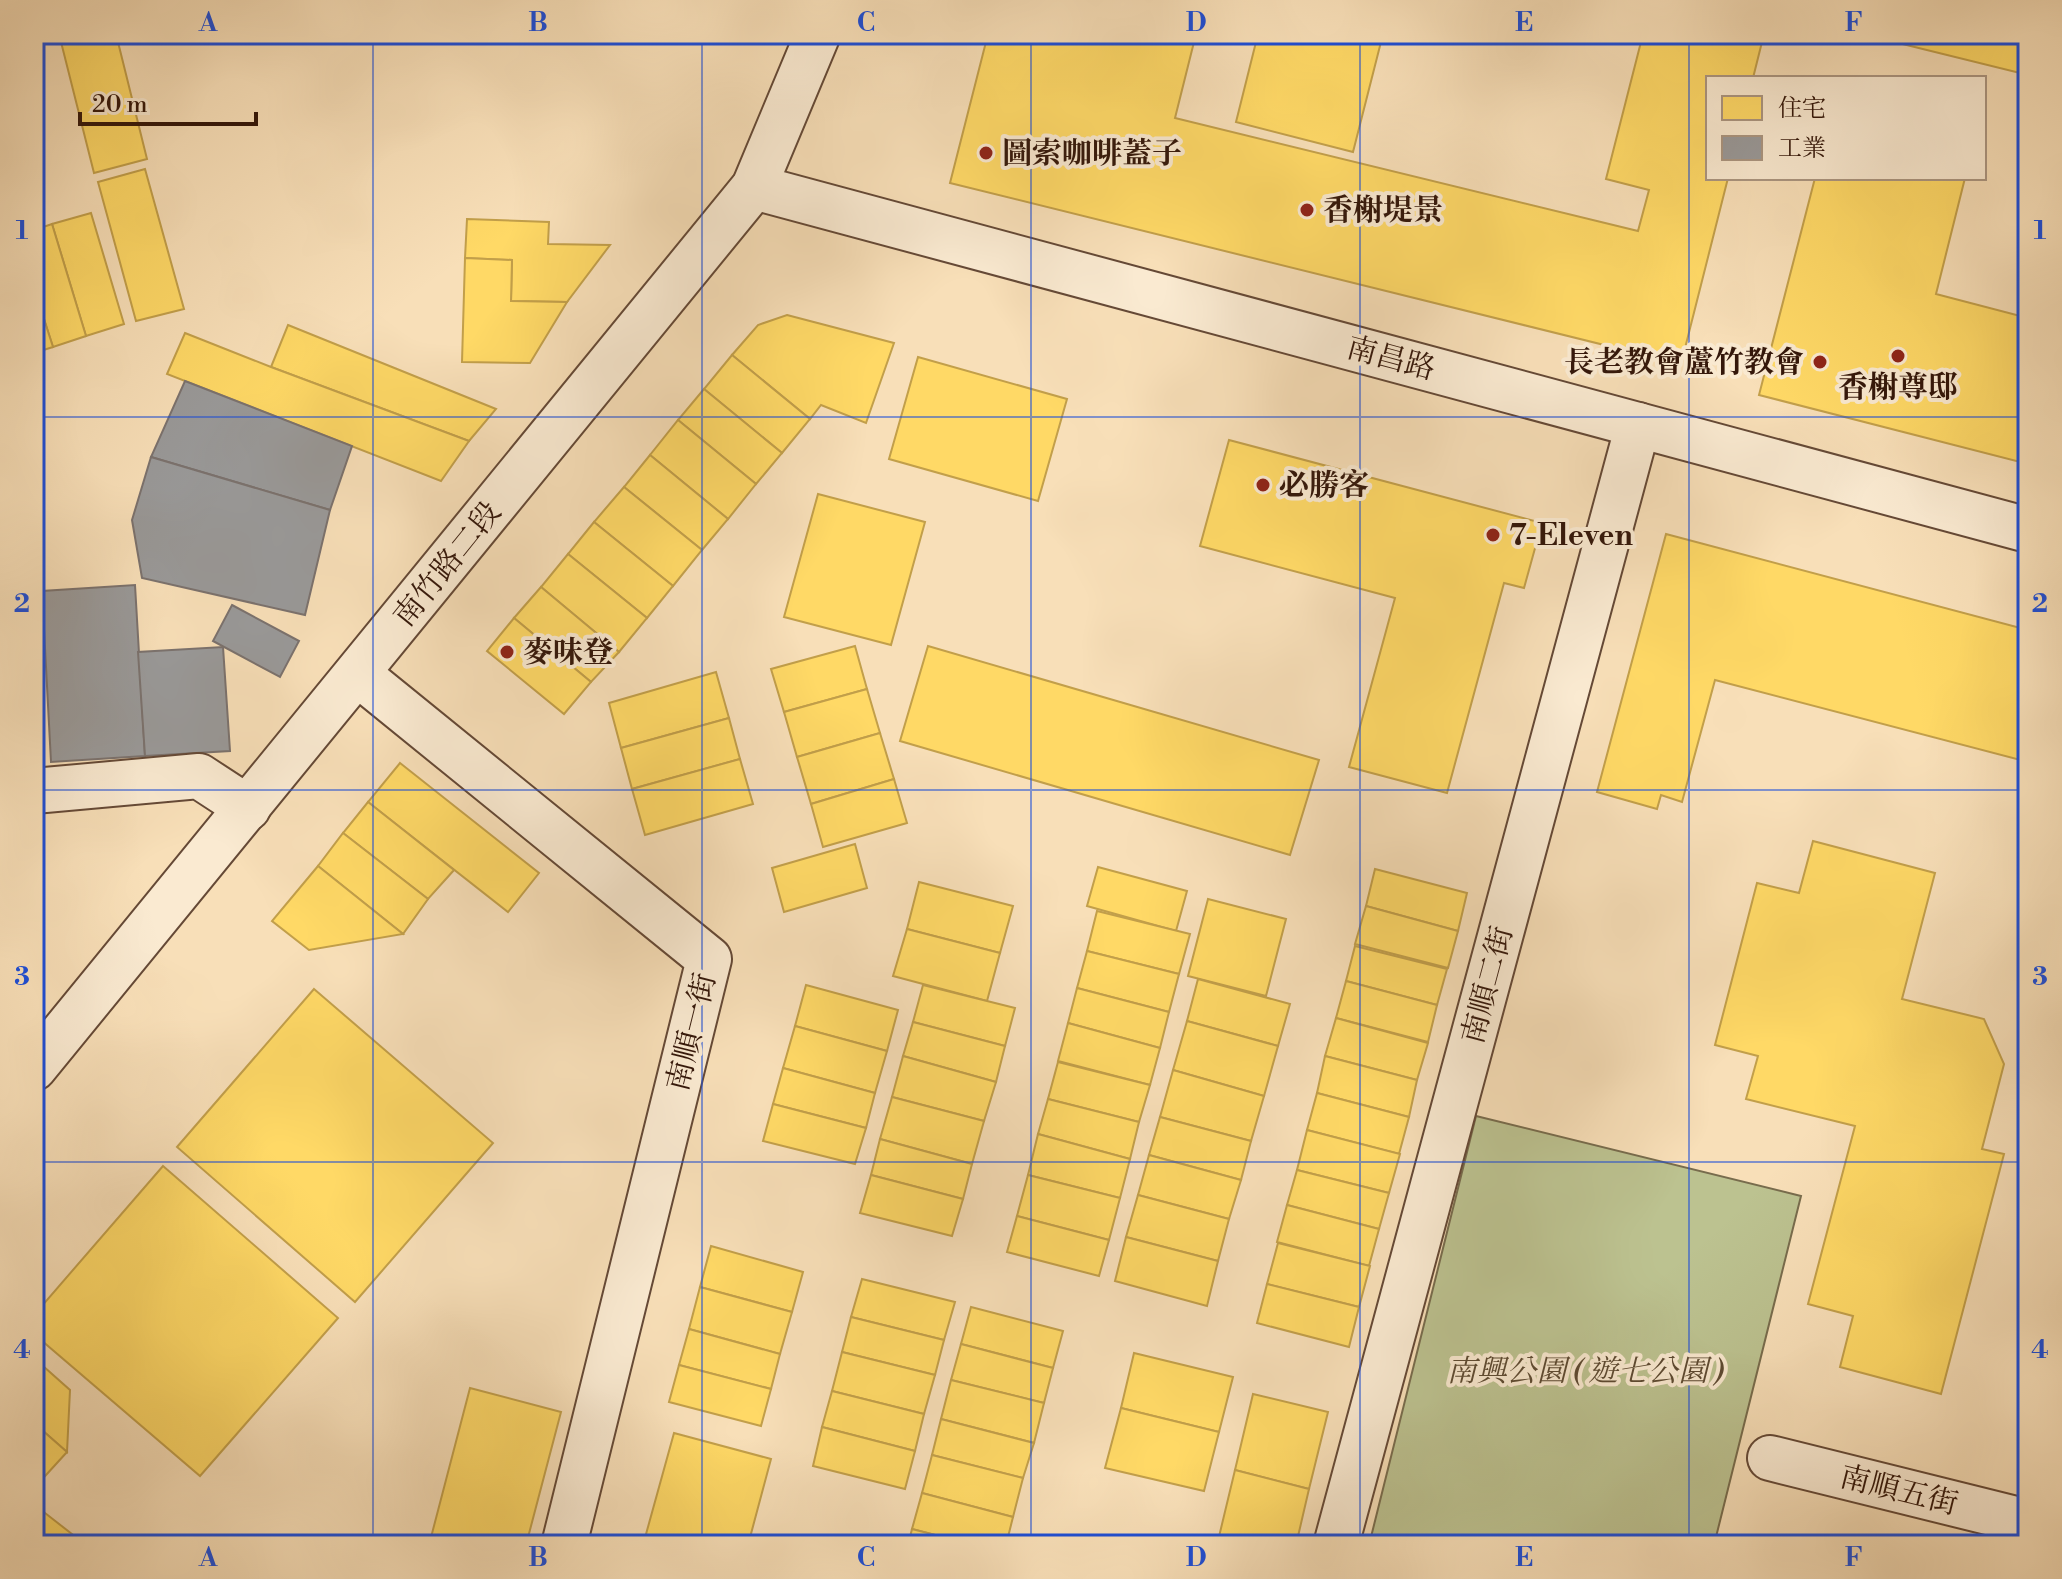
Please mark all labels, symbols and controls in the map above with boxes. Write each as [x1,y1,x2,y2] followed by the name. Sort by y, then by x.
[198,7,218,39] text: A
[528,7,548,39] text: B
[857,7,875,39] text: C
[1186,7,1206,39] text: D
[1515,7,1533,39] text: E
[1845,7,1863,39] text: F
[80,76,256,126] scale bar
[1706,76,1986,180] legend
[92,90,148,120] text: 20 m
[1778,94,1826,124] text: 住宅
[1778,134,1826,164] text: 工業
[1002,135,1182,173] place label: 圖索咖啡蓋子
[977,144,995,162] marker: 圖索咖啡蓋子
[1323,192,1443,230] place label: 香榭堤景
[1298,201,1316,219] marker: 香榭堤景
[16,215,29,247] text: 1
[2034,215,2047,247] text: 1
[1342,329,1439,389] street label: 南昌路
[1564,344,1804,382] place label: 長老教會蘆竹教會
[1889,347,1907,365] marker: 香榭尊邸
[1811,353,1829,371] marker: 長老教會蘆竹教會
[1838,369,1958,407] place label: 香榭尊邸
[1279,467,1369,505] place label: 必勝客
[1254,476,1272,494] marker: 必勝客
[386,494,510,635] street label: 南竹路二段
[1509,517,1633,555] place label: 7-Eleven
[1484,526,1502,544] marker: 7-Eleven
[14,588,30,620] text: 2
[2032,588,2048,620] text: 2
[523,634,613,672] place label: 麥味登
[498,643,516,661] marker: 麥味登
[1454,922,1522,1048] street label: 南順二街
[14,961,30,993] text: 3
[2032,961,2048,993] text: 3
[659,969,725,1095] street label: 南順一街
[13,1334,31,1366] text: 4
[2031,1334,2049,1366] text: 4
[1446,1353,1724,1391] park label: 南興公園 ( 遊七公園 )
[1836,1458,1962,1524] street label: 南順五街
[198,1542,218,1574] text: A
[528,1542,548,1574] text: B
[857,1542,875,1574] text: C
[1186,1542,1206,1574] text: D
[1515,1542,1533,1574] text: E
[1845,1542,1863,1574] text: F

